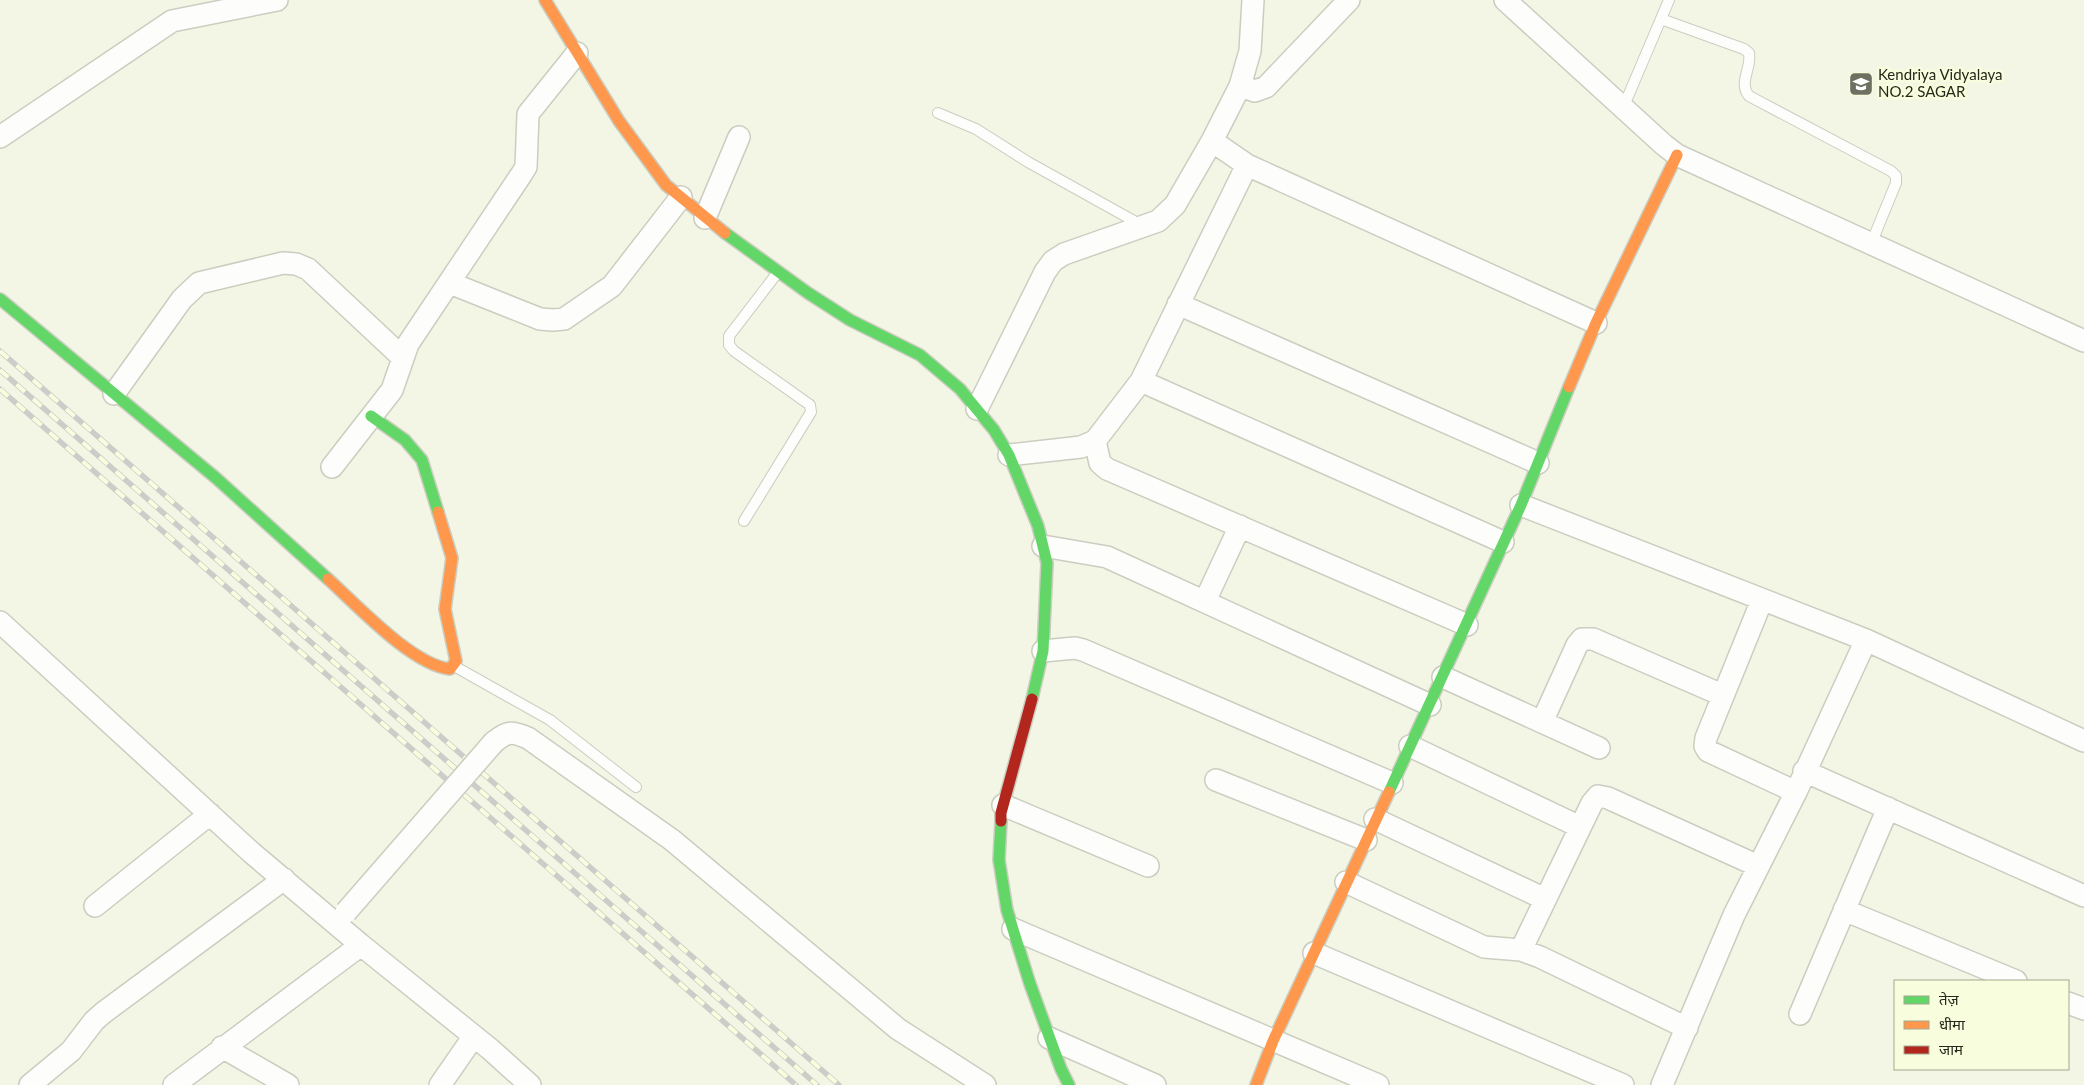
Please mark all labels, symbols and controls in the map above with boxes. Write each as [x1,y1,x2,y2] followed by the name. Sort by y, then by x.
[1878,65,2003,100] place label: Kendriya Vidyalaya NO.2 SAGAR
[1848,71,1874,97] school or university icon: Kendriya Vidyalaya NO.2 SAGAR
[1894,980,2069,1070] legend
[1939,990,1960,1008] text: तेज़
[1939,1015,1966,1033] text: धीमा
[1939,1040,1964,1058] text: जाम

